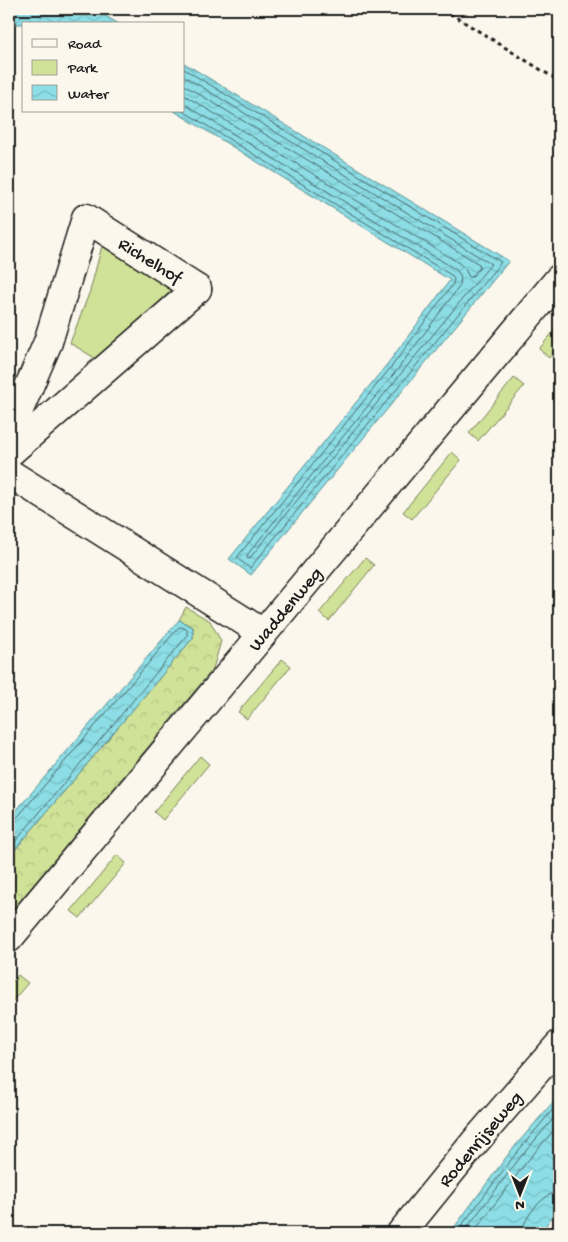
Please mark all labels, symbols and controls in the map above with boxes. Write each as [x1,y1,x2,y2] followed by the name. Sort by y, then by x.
[22,22,185,112] legend
[68,36,102,54] text: Road
[67,60,98,78] text: Park
[68,86,110,104] text: Water
[113,234,187,292] street label: Richelhof
[245,563,329,657] street label: Waddenweg
[435,1087,529,1193] street label: Rodenrijseweg
[496,1170,546,1220] north arrow
[515,1196,525,1213] text: N

